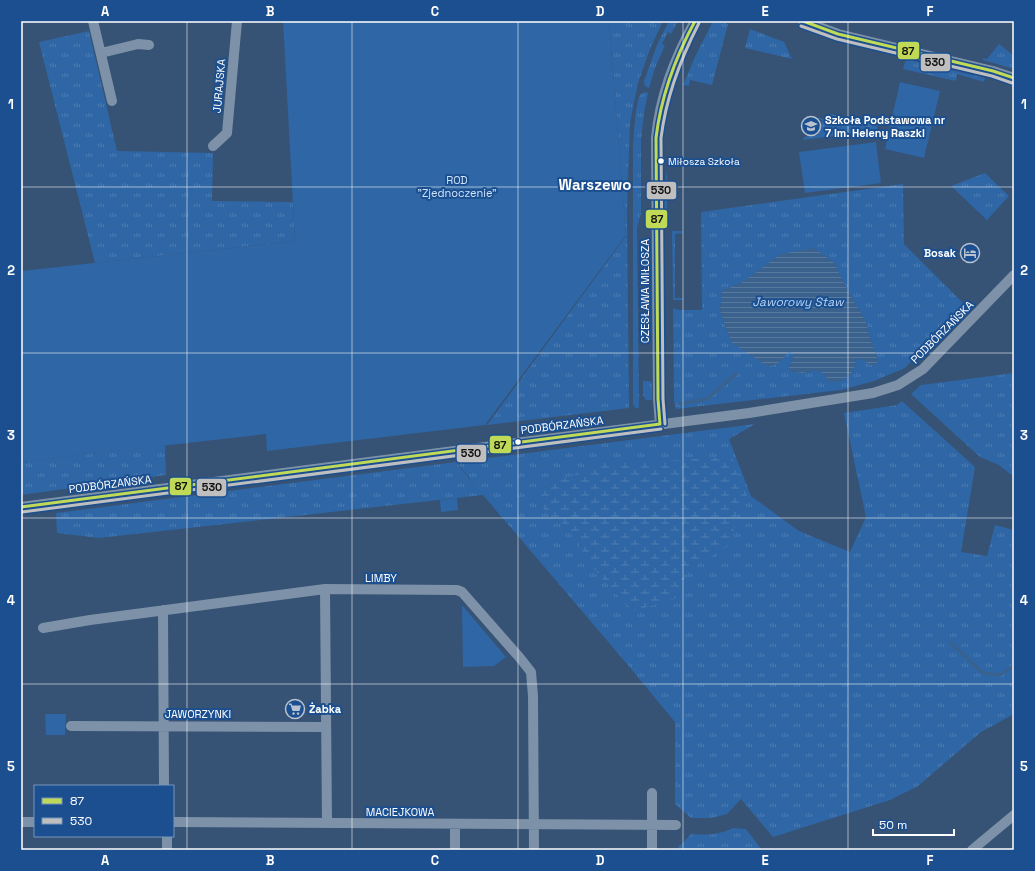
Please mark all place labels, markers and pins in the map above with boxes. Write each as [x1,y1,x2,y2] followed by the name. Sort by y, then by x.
[825,113,946,140] place label: Szkoła Podstawowa nr 7 im. Heleny Raszki
[800,115,822,137] school or university icon: Szkoła Podstawowa nr 7 im. Heleny Raszki
[668,155,740,168] place label: Miłosza Szkoła
[656,156,666,166] marker: Miłosza Szkoła
[959,242,981,264] hotel icon: Bosak
[924,246,957,260] place label: Bosak
[513,437,523,447] unlabelled marker
[284,698,306,720] supermarket icon: Żabka
[309,702,342,716] place label: Żabka

